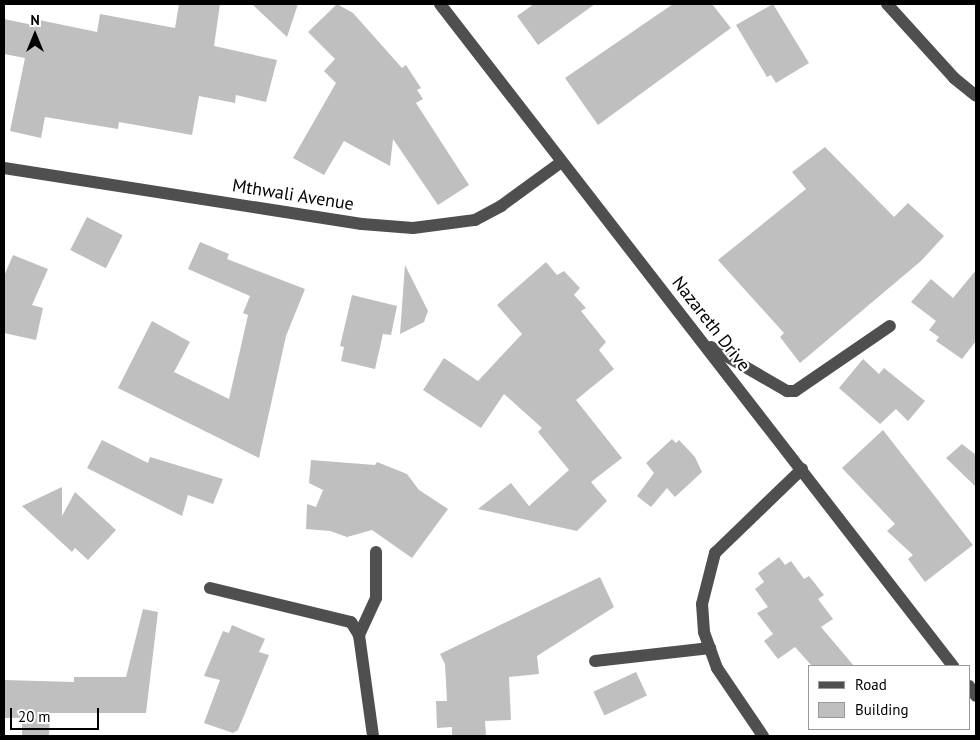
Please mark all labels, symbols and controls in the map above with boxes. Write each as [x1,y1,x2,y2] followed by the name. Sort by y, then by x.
[10,10,60,60] north arrow
[30,11,40,29] text: N
[230,175,356,215] street label: Mthwali Avenue
[667,272,755,376] street label: Nazareth Drive
[808,665,970,730] legend
[855,675,887,694] text: Road
[12,698,101,730] scale bar
[855,700,909,719] text: Building
[18,707,51,726] text: 20 m

